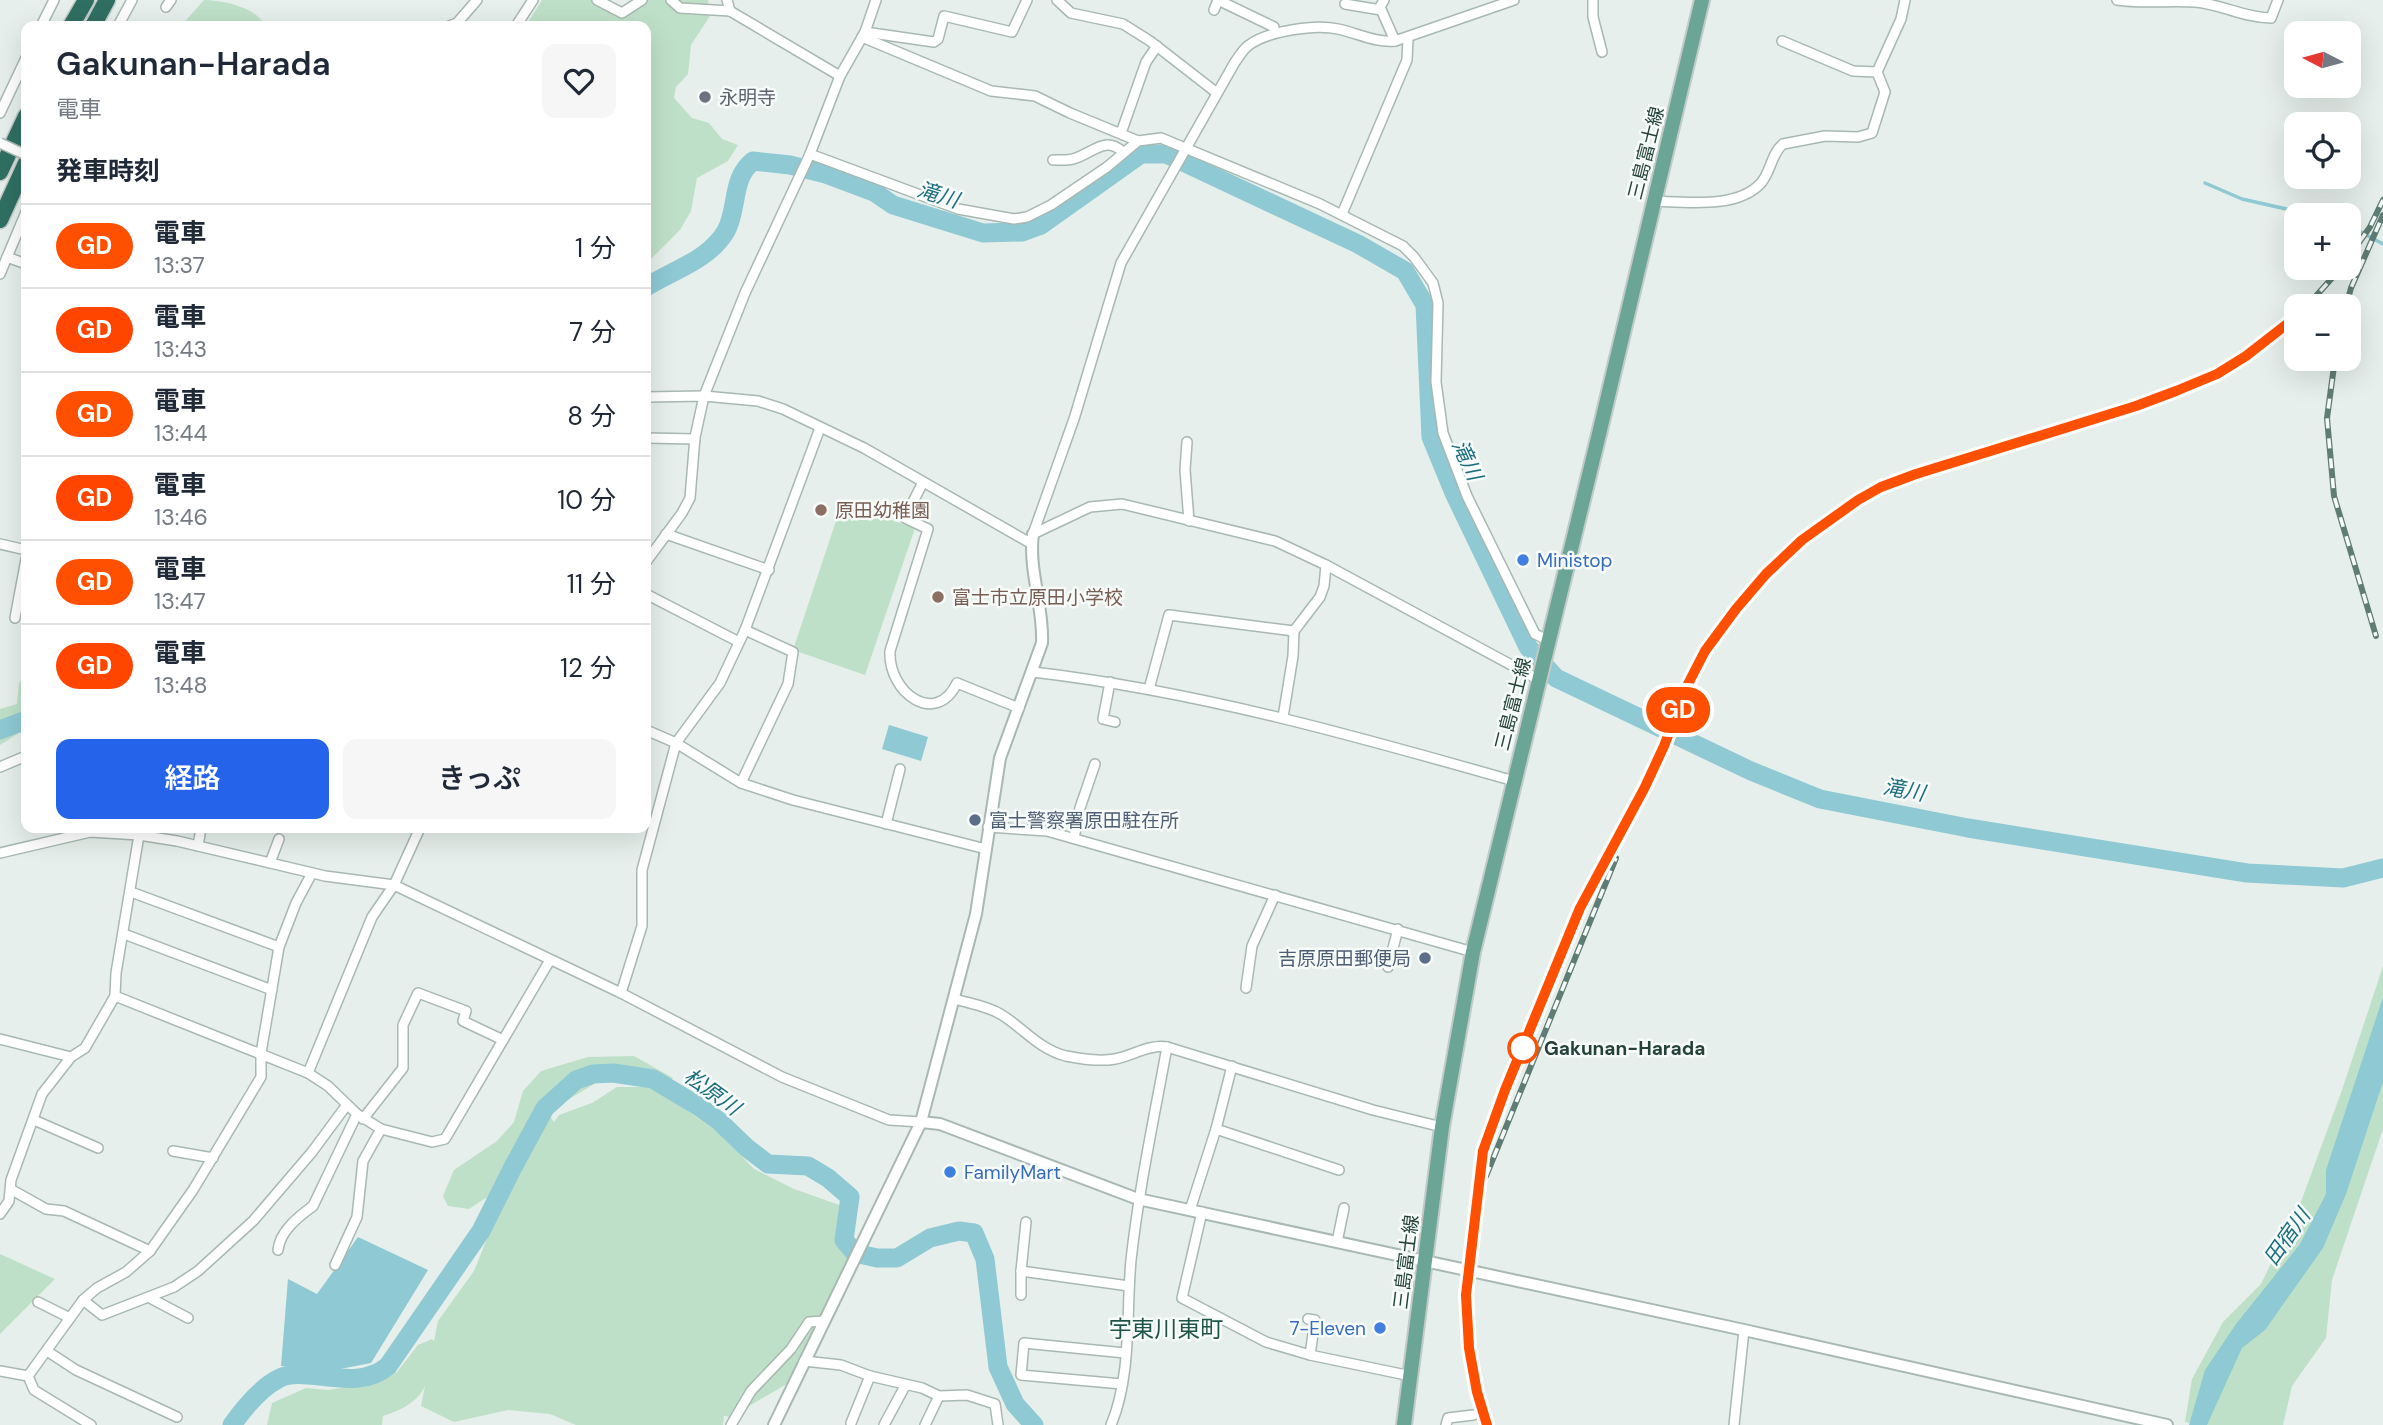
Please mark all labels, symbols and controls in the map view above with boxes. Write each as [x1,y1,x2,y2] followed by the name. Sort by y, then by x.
[2284,21,2361,98] north arrow
[2284,21,2361,371] map controls
[56,42,331,85] text: Gakunan-Harada
[542,44,616,118] button: heart
[719,85,776,110] place label: 永明寺
[697,89,713,105] marker: 永明寺
[56,94,102,124] text: 電車
[1622,104,1670,202] street label: 三島富士線
[2284,112,2361,189] button: locate
[56,154,160,188] text: 発車時刻
[914,175,964,215] water label: 滝川
[2284,203,2361,280] button: +
[154,216,206,250] text: 電車
[77,230,112,261] text: GD
[575,231,616,265] text: 1 分
[154,250,205,280] text: 13:37
[2284,294,2361,371] button: −
[154,300,206,334] text: 電車
[77,314,112,345] text: GD
[569,315,616,349] text: 7 分
[154,334,207,364] text: 13:43
[154,384,206,418] text: 電車
[77,398,112,429] text: GD
[567,399,616,433] text: 8 分
[154,418,207,448] text: 13:44
[1445,435,1489,487] water label: 滝川
[154,468,206,502] text: 電車
[77,482,112,513] text: GD
[557,483,616,517] text: 10 分
[835,498,930,523] place label: 原田幼稚園
[154,502,208,532] text: 13:46
[813,502,829,518] marker: 原田幼稚園
[1537,548,1612,573] place label: Ministop
[154,552,206,586] text: 電車
[1515,552,1531,568] marker: Ministop
[77,566,112,597] text: GD
[567,567,616,601] text: 11 分
[952,585,1123,610] place label: 富士市立原田小学校
[154,586,206,616] text: 13:47
[930,589,946,605] marker: 富士市立原田小学校
[154,636,206,670] text: 電車
[77,650,112,681] text: GD
[560,651,616,685] text: 12 分
[1489,655,1537,753] street label: 三島富士線
[154,670,207,700] text: 13:48
[1646,687,1710,733] line badge: GD
[1660,694,1696,725] text: GD
[56,739,329,819] button: 経路
[343,739,616,819] button: きっぷ
[1881,773,1929,808] water label: 滝川
[989,808,1179,833] place label: 富士警察署原田駐在所
[967,812,983,828] marker: 富士警察署原田駐在所
[1278,946,1411,971] place label: 吉原原田郵便局
[1417,950,1433,966] marker: 吉原原田郵便局
[1508,1033,1538,1063] marker: Gakunan-Harada
[1544,1036,1705,1061] place label: Gakunan-Harada
[678,1062,747,1123] water label: 松原川
[964,1160,1061,1185] place label: FamilyMart
[942,1164,958,1180] marker: FamilyMart
[2257,1202,2318,1271] water label: 田宿川
[1388,1213,1424,1311] street label: 三島富士線
[1109,1314,1224,1344] district label: 宇東川東町
[1290,1316,1366,1341] place label: 7-Eleven
[1372,1320,1388,1336] marker: 7-Eleven

